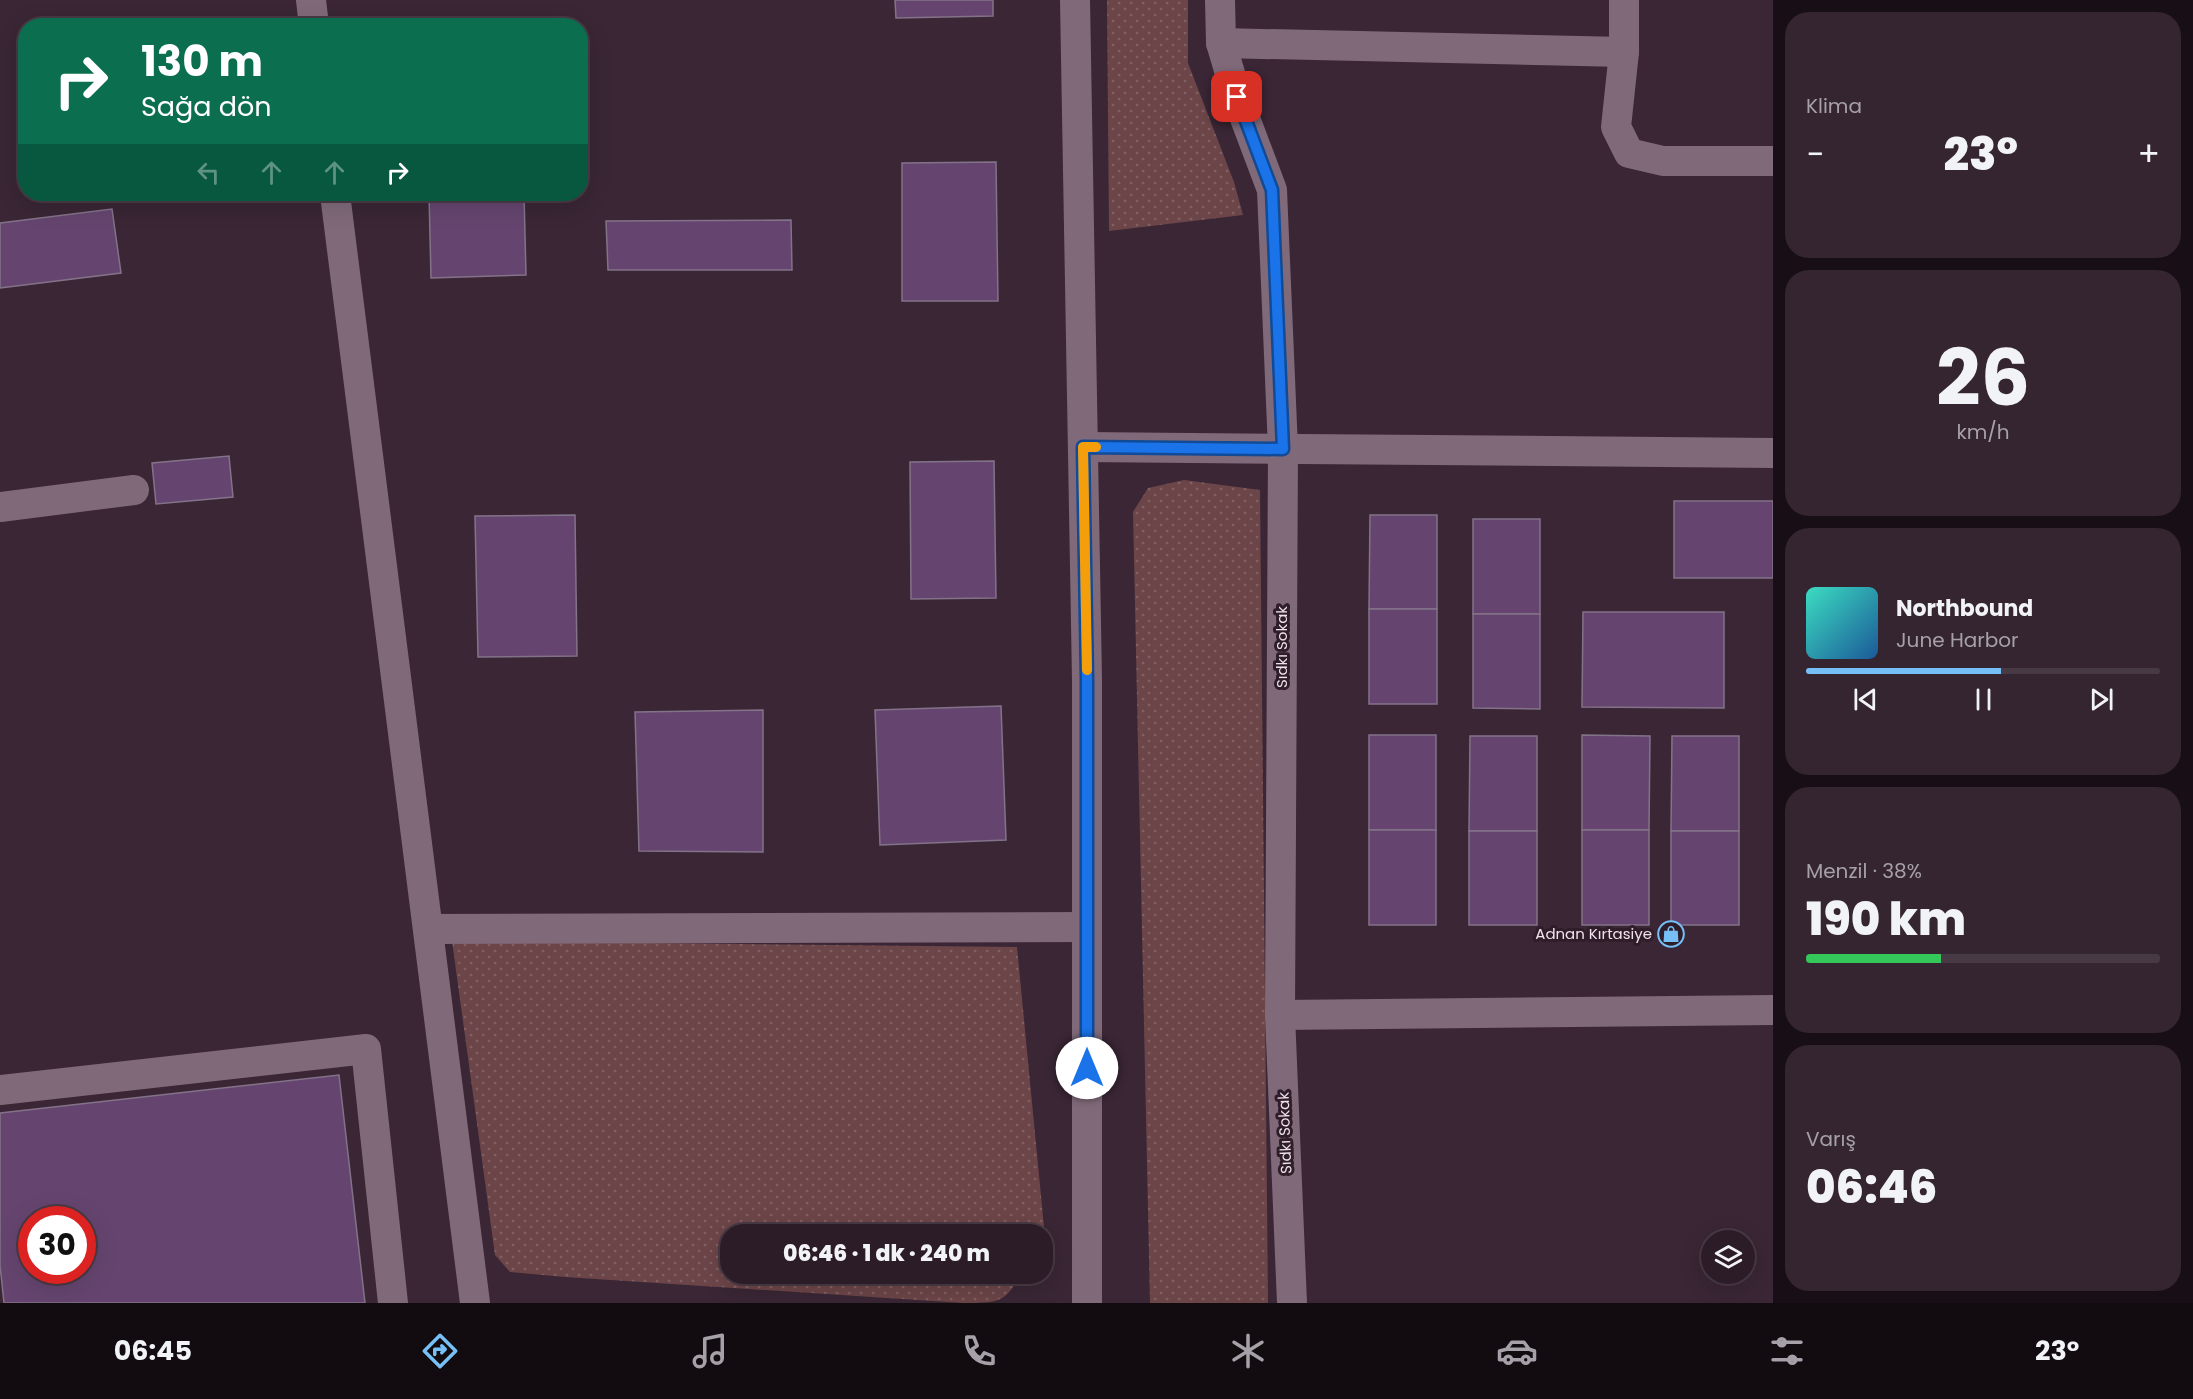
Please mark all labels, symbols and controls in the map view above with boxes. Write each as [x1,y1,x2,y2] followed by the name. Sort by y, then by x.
[141,32,263,91] text: 130 m
[42,42,120,120] icon: right
[1211,71,1262,122] pin
[1220,80,1253,113] icon: arrive
[141,88,272,125] text: Sağa dön
[1806,92,1862,120] text: Klima
[1943,123,2018,186] text: 23°
[1806,131,1824,178] text: −
[2137,131,2160,178] text: +
[192,156,225,189] icon: left
[255,156,288,189] icon: ahead
[318,156,351,189] icon: ahead
[381,156,414,189] icon: right
[1936,323,2030,432] text: 26
[1956,418,2010,446] text: km/h
[1896,593,2033,624] text: Northbound
[1271,606,1292,688] street label: Sıdkı Sokak
[1896,626,2019,654] text: June Harbor
[1849,683,1882,716] icon: previous
[1967,683,2000,716] icon: pause
[2085,683,2118,716] icon: next
[1806,857,1922,885] text: Menzil · 38%
[1806,888,1966,951] text: 190 km
[1656,919,1686,949] shop icon: Adnan Kırtasiye
[1535,923,1652,944] place label: Adnan Kırtasiye
[1055,1036,1119,1100] position arrow
[1273,1091,1296,1174] street label: Sıdkı Sokak
[1806,1125,1856,1153] text: Varış
[1806,1156,1937,1219] text: 06:46
[18,1206,96,1284] speed limit sign: 30
[1701,1230,1755,1284] map controls
[1701,1230,1755,1284] button: layers
[783,1238,990,1269] text: 06:46 · 1 dk · 240 m
[419,1330,461,1372] icon: directions
[689,1330,731,1372] icon: music
[958,1330,1000,1372] icon: phone
[1227,1330,1269,1372] icon: climate
[1496,1330,1538,1372] icon: car
[1766,1330,1808,1372] icon: filters
[114,1332,192,1369] text: 06:45
[2035,1332,2079,1369] text: 23°

